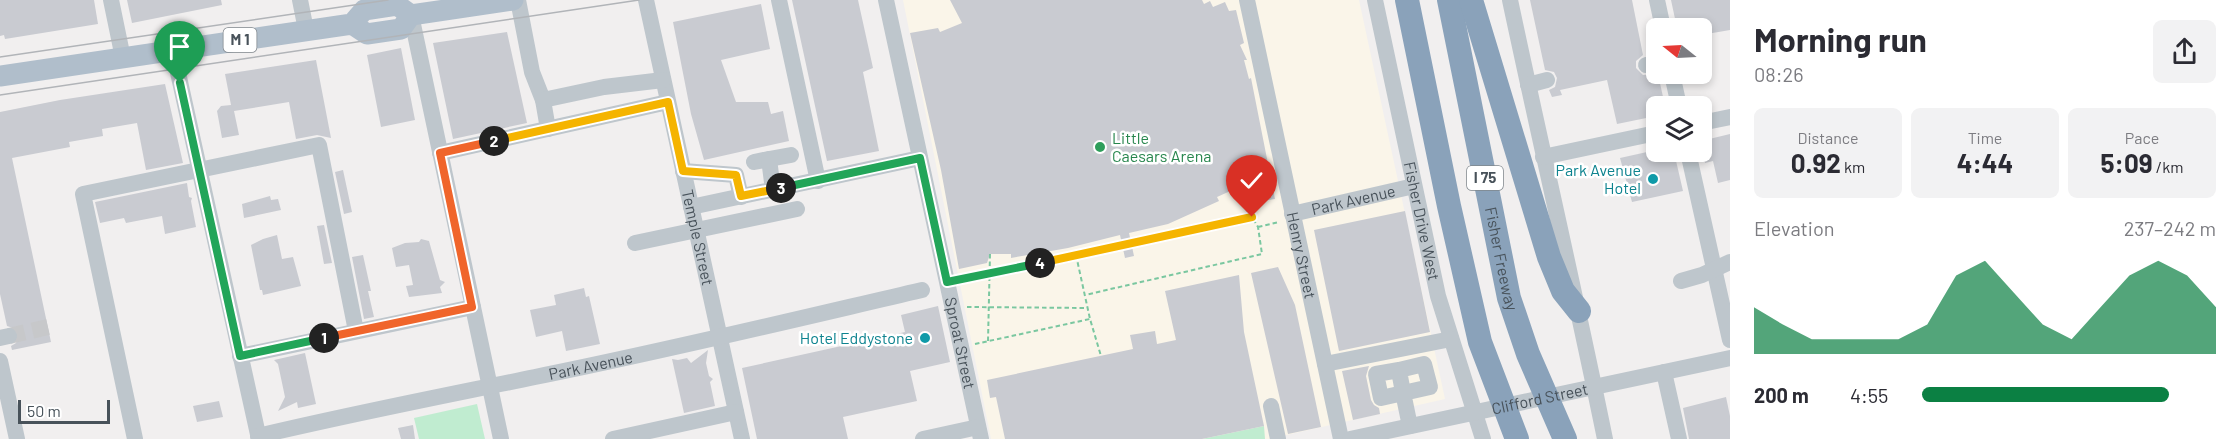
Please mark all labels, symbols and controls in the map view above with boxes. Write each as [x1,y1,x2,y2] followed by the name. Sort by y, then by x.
[1646,18,1712,84] north arrow
[1646,18,1712,162] map controls
[1754,19,1927,59] text: Morning run
[2153,20,2216,83] button: share
[154,21,205,83] pin
[224,28,256,52] road number: M 1
[163,30,196,63] icon: arrive
[1754,62,1804,86] text: 08:26
[1646,96,1712,162] button: layers
[479,126,509,156] pin: 2
[1112,128,1212,165] place label: Little Caesars Arena
[1798,128,1858,147] text: Distance
[1968,128,2002,147] text: Time
[2125,128,2159,147] text: Pace
[490,131,498,150] text: 2
[1093,140,1107,154] marker: Little Caesars Arena
[1791,147,1841,178] text: 0.92
[1957,147,2013,178] text: 4:44
[2101,147,2153,178] text: 5:09
[1226,155,1277,217] pin
[1841,157,1865,176] text: km
[2153,157,2183,176] text: /km
[1401,160,1444,282] street label: Fisher Drive West
[1556,160,1641,197] place label: Park Avenue Hotel
[1235,164,1268,197] icon: check
[1467,166,1503,190] road number: I 75
[1646,172,1660,186] marker: Park Avenue Hotel
[766,173,796,203] pin: 3
[777,178,785,197] text: 3
[1309,181,1397,218] street label: Park Avenue
[679,188,718,287] street label: Temple Street
[1482,205,1523,313] street label: Fisher Freeway
[1284,210,1321,300] street label: Henry Street
[1754,216,1835,240] text: Elevation
[2124,216,2216,240] text: 237–242 m
[1025,248,1055,278] pin: 4
[1035,253,1045,272] text: 4
[942,295,980,391] street label: Sproat Street
[309,323,339,353] pin: 1
[321,328,327,347] text: 1
[800,328,913,347] place label: Hotel Eddystone
[918,331,932,345] marker: Hotel Eddystone
[547,347,634,383] street label: Park Avenue
[1490,379,1590,418] street label: Clifford Street
[1754,383,1809,407] text: 200 m
[1850,383,1888,407] text: 4:55
[18,397,110,424] scale bar
[27,401,61,420] text: 50 m

